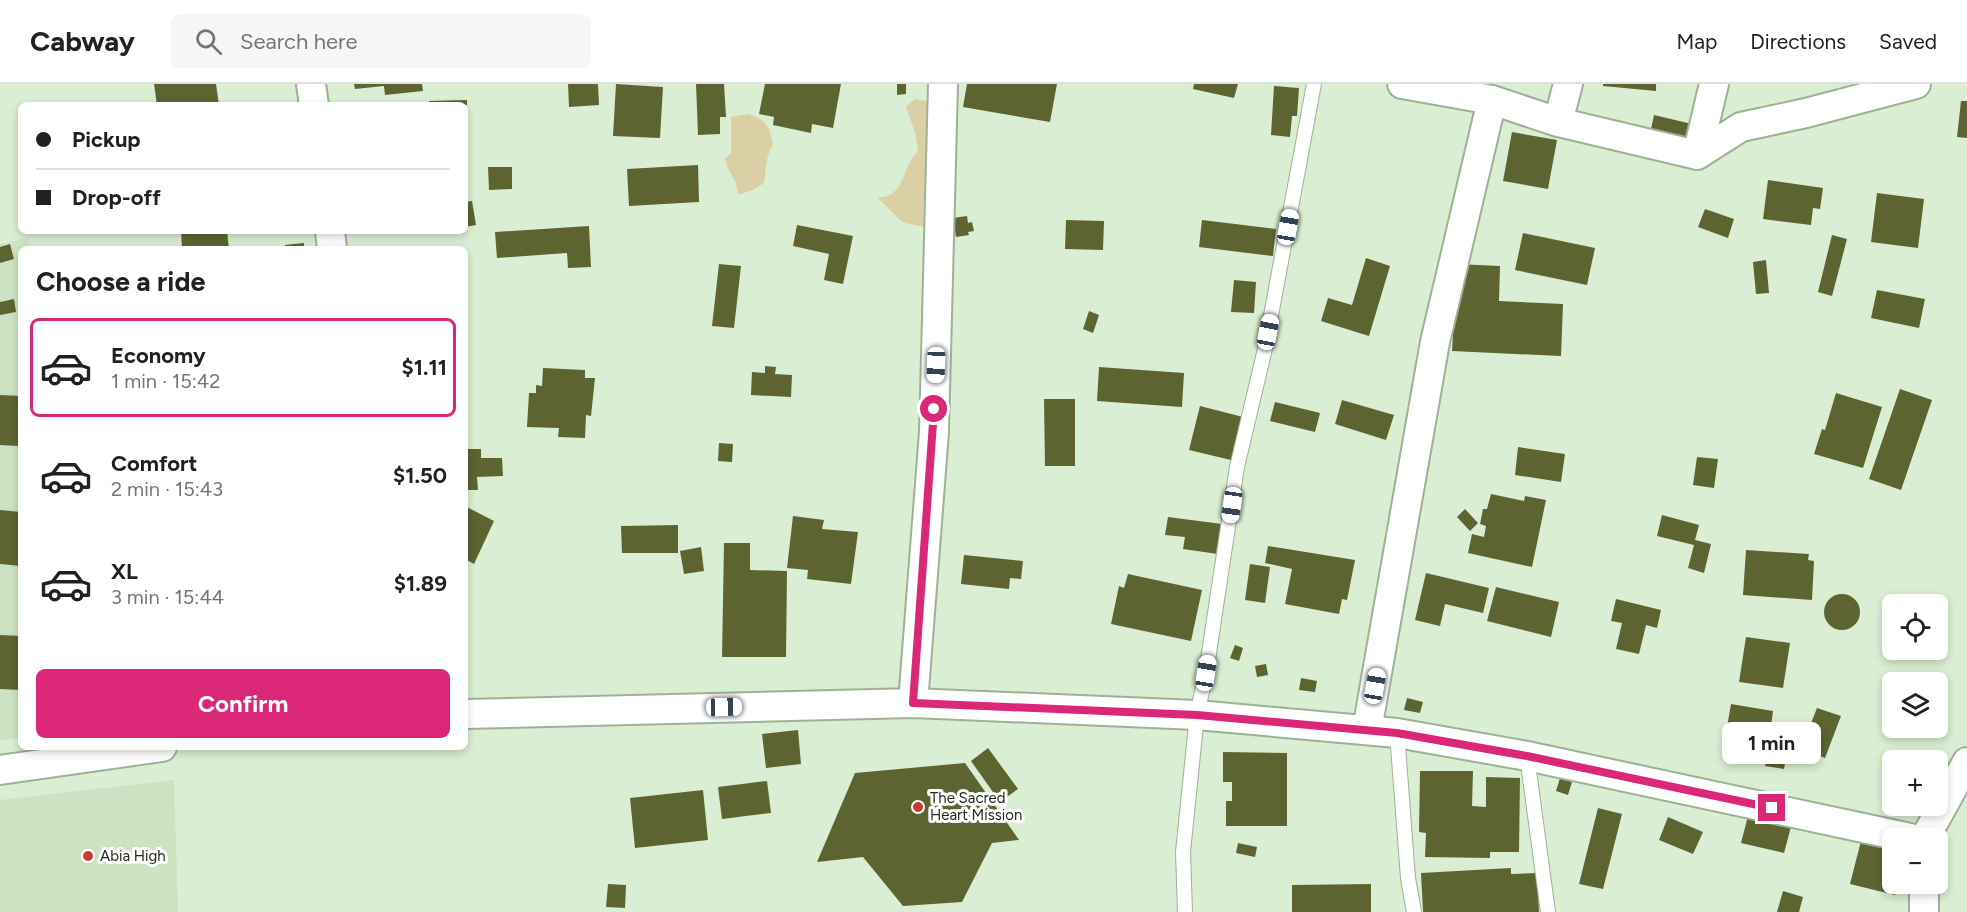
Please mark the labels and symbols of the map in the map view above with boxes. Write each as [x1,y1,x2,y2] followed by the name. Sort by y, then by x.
[1276,208,1300,246] car
[1256,313,1280,351] car
[926,347,946,383] car
[920,395,947,422] route start
[1221,486,1243,524] car
[1194,654,1218,692] car
[1363,667,1387,705] car
[706,698,742,716] car
[1722,721,1822,763] callout: 1 min
[930,789,1022,824] place label: The Sacred Heart Mission
[1758,794,1785,821] route end
[911,800,925,814] marker: The Sacred Heart Mission
[100,847,166,865] place label: Abia High
[81,849,95,863] marker: Abia High

